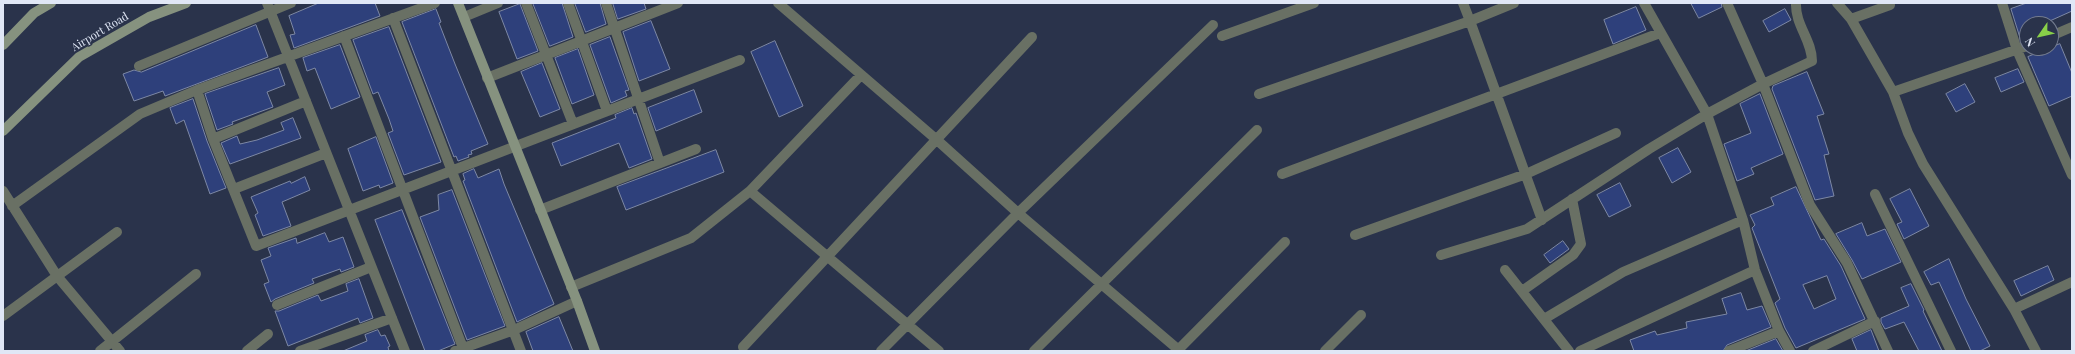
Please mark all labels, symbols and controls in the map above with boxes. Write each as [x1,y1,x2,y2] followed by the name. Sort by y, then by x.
[69,10,131,54] street label: Airport Road
[2019,16,2059,56] north arrow
[2021,35,2038,50] text: N

